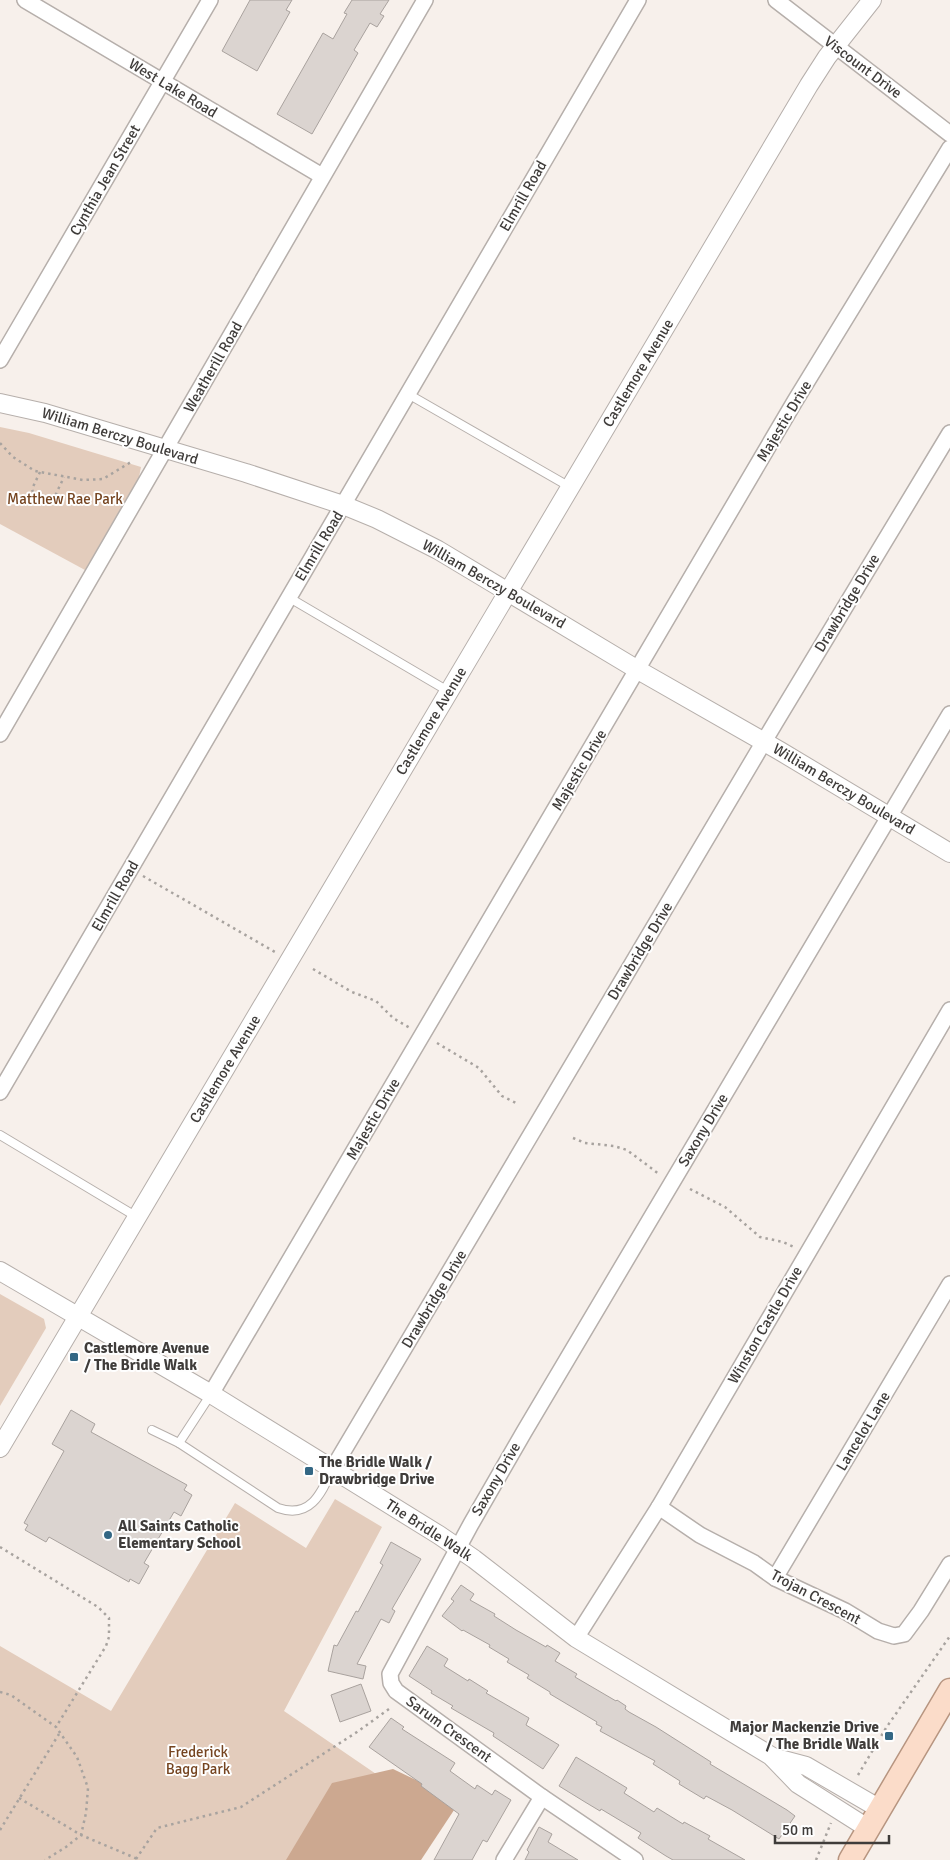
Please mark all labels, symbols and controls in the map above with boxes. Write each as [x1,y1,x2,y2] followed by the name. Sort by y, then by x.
[821,32,905,102] street label: Viscount Drive
[125,54,221,122] street label: West Lake Road
[66,121,144,239] street label: Cynthia Jean Street
[496,157,551,235] street label: Elmrill Road
[599,316,677,430] street label: Castlemore Avenue
[180,318,246,416] street label: Weatherill Road
[753,377,815,465] street label: Majestic Drive
[40,404,200,468] street label: William Berczy Boulevard
[7,490,123,508] park label: Matthew Rae Park
[291,508,347,584] street label: Elmrill Road
[419,536,569,632] street label: William Berczy Boulevard
[811,551,883,655] street label: Drawbridge Drive
[392,664,470,778] street label: Castlemore Avenue
[548,726,610,814] street label: Majestic Drive
[770,739,918,839] street label: William Berczy Boulevard
[88,857,143,935] street label: Elmrill Road
[604,899,676,1003] street label: Drawbridge Drive
[186,1012,264,1126] street label: Castlemore Avenue
[342,1075,404,1163] street label: Majestic Drive
[674,1090,732,1170] street label: Saxony Drive
[398,1247,470,1351] street label: Drawbridge Drive
[724,1263,806,1387] street label: Winston Castle Drive
[84,1339,209,1374] place label: Castlemore Avenue / The Bridle Walk
[68,1351,80,1363] marker: Castlemore Avenue / The Bridle Walk
[832,1388,894,1474] street label: Lancelot Lane
[468,1439,524,1519] street label: Saxony Drive
[319,1453,434,1488] place label: The Bridle Walk / Drawbridge Drive
[303,1465,315,1477] marker: The Bridle Walk / Drawbridge Drive
[382,1495,476,1565] street label: The Bridle Walk
[118,1517,241,1552] place label: All Saints Catholic Elementary School
[102,1529,114,1541] marker: All Saints Catholic Elementary School
[768,1566,864,1628] street label: Trojan Crescent
[403,1692,495,1766] street label: Sarum Crescent
[730,1718,879,1753] place label: Major Mackenzie Drive / The Bridle Walk
[883,1730,895,1742] marker: Major Mackenzie Drive / The Bridle Walk
[166,1743,231,1778] park label: Frederick Bagg Park
[775,1812,889,1844] scale bar
[782,1821,813,1839] text: 50 m

